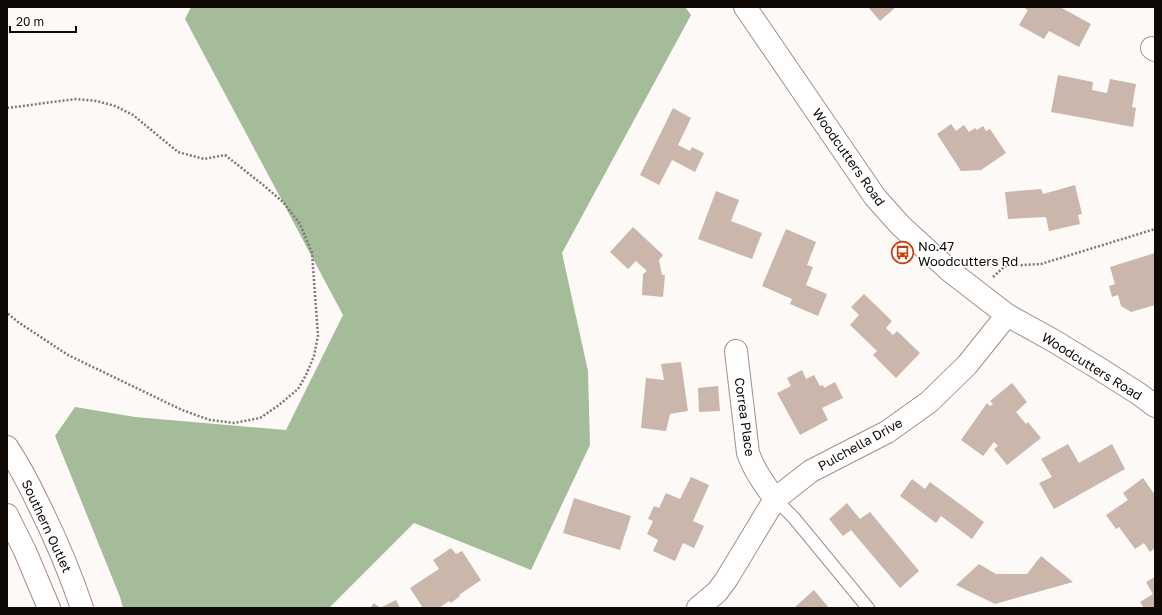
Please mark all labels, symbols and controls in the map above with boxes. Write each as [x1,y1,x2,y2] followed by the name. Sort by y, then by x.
[10,8,76,34] scale bar
[16,14,44,29] text: 20 m
[809,105,889,209] street label: Woodcutters Road
[918,238,1018,269] place label: No.47 Woodcutters Rd
[889,240,915,266] bus stop icon: No.47 Woodcutters Rd
[1039,329,1145,403] street label: Woodcutters Road
[732,377,758,457] street label: Correa Place
[815,414,905,474] street label: Pulchella Drive
[19,477,75,575] street label: Southern Outlet

